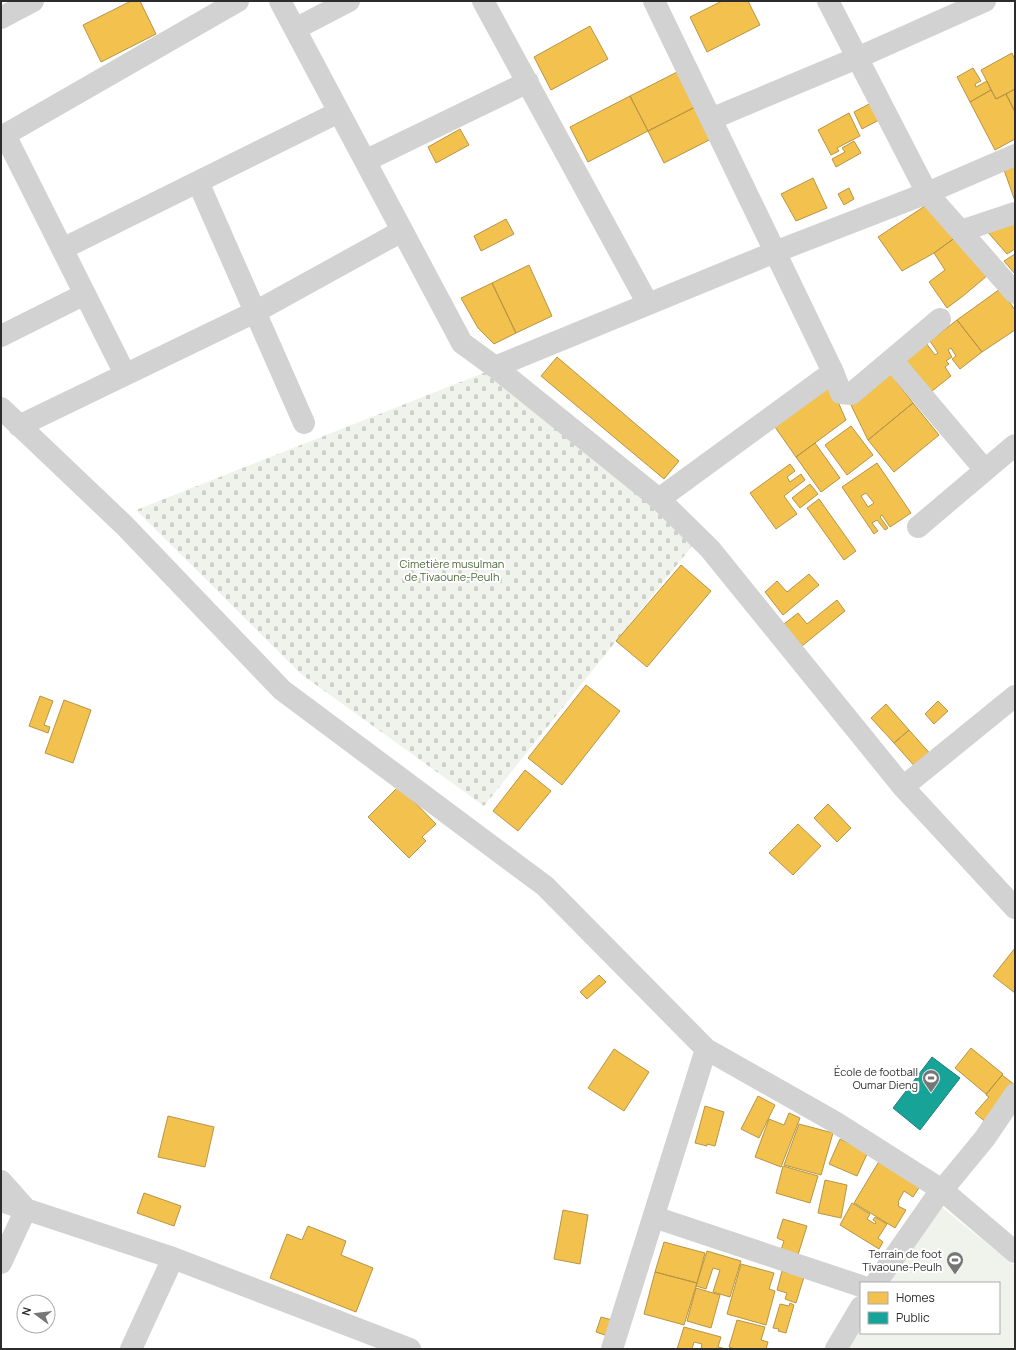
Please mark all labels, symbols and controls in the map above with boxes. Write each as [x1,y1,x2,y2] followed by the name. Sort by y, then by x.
[400,556,504,584] park label: Cimetière musulman de Tivaoune-Peulh
[834,1064,918,1092] place label: École de football Oumar Dieng
[921,1068,941,1093] sports icon: École de football Oumar Dieng
[862,1246,942,1274] place label: Terrain de foot Tivaoune-Peulh
[945,1250,965,1275] sports icon: Terrain de foot Tivaoune-Peulh
[860,1282,1000,1334] legend
[896,1289,935,1306] text: Homes
[16,1294,56,1334] north arrow
[18,1305,34,1317] text: N
[896,1309,930,1326] text: Public

